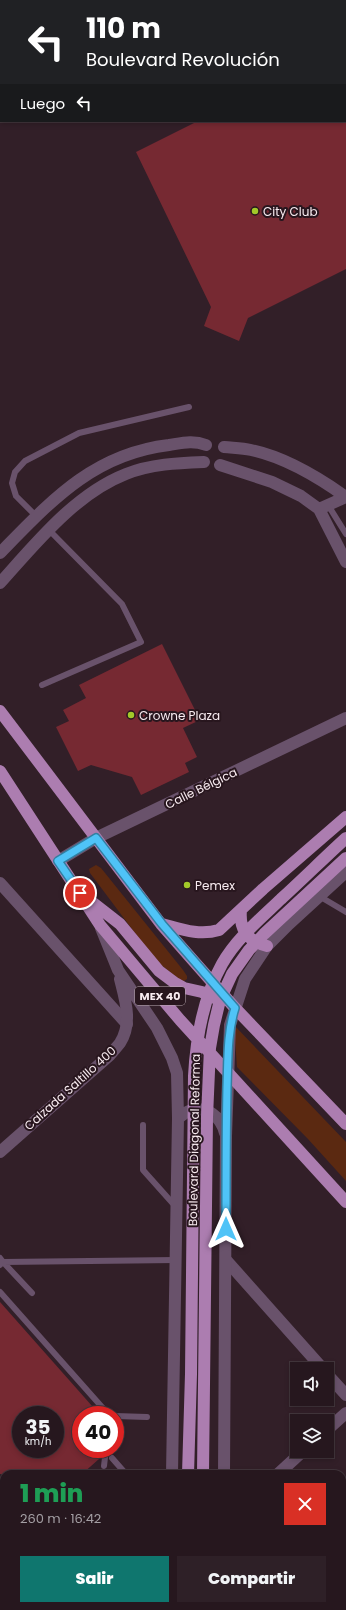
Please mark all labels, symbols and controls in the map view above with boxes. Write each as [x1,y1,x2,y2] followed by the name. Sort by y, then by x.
[86,9,161,48] text: 110 m
[20,16,72,68] icon: left
[86,47,280,72] text: Boulevard Revolución
[73,92,95,114] icon: left
[20,93,65,114] text: Luego
[263,203,318,220] place label: City Club
[250,206,260,216] marker: City Club
[139,707,220,724] place label: Crowne Plaza
[126,710,136,720] marker: Crowne Plaza
[162,763,240,813] street label: Calle Bélgica
[63,876,97,910] pin
[195,877,235,894] place label: Pemex
[182,880,192,890] marker: Pemex
[69,882,91,904] icon: arrive
[135,987,185,1005] road number: MEX 40
[20,1042,120,1134] street label: Calzada Saltillo 400
[184,1054,204,1226] street label: Boulevard Diagonal Reforma
[205,1208,247,1250] position arrow
[290,1362,334,1458] map controls
[290,1362,334,1406] button: sound
[72,1406,124,1458] speed limit sign: 40
[25,1413,51,1441] text: 35
[290,1414,334,1458] button: layers
[25,1434,51,1449] text: km/h
[20,1477,83,1510] text: 1 min
[284,1483,326,1525] button: close
[20,1509,101,1528] text: 260 m · 16:42
[20,1556,169,1602] button: Salir
[177,1556,326,1602] button: Compartir

